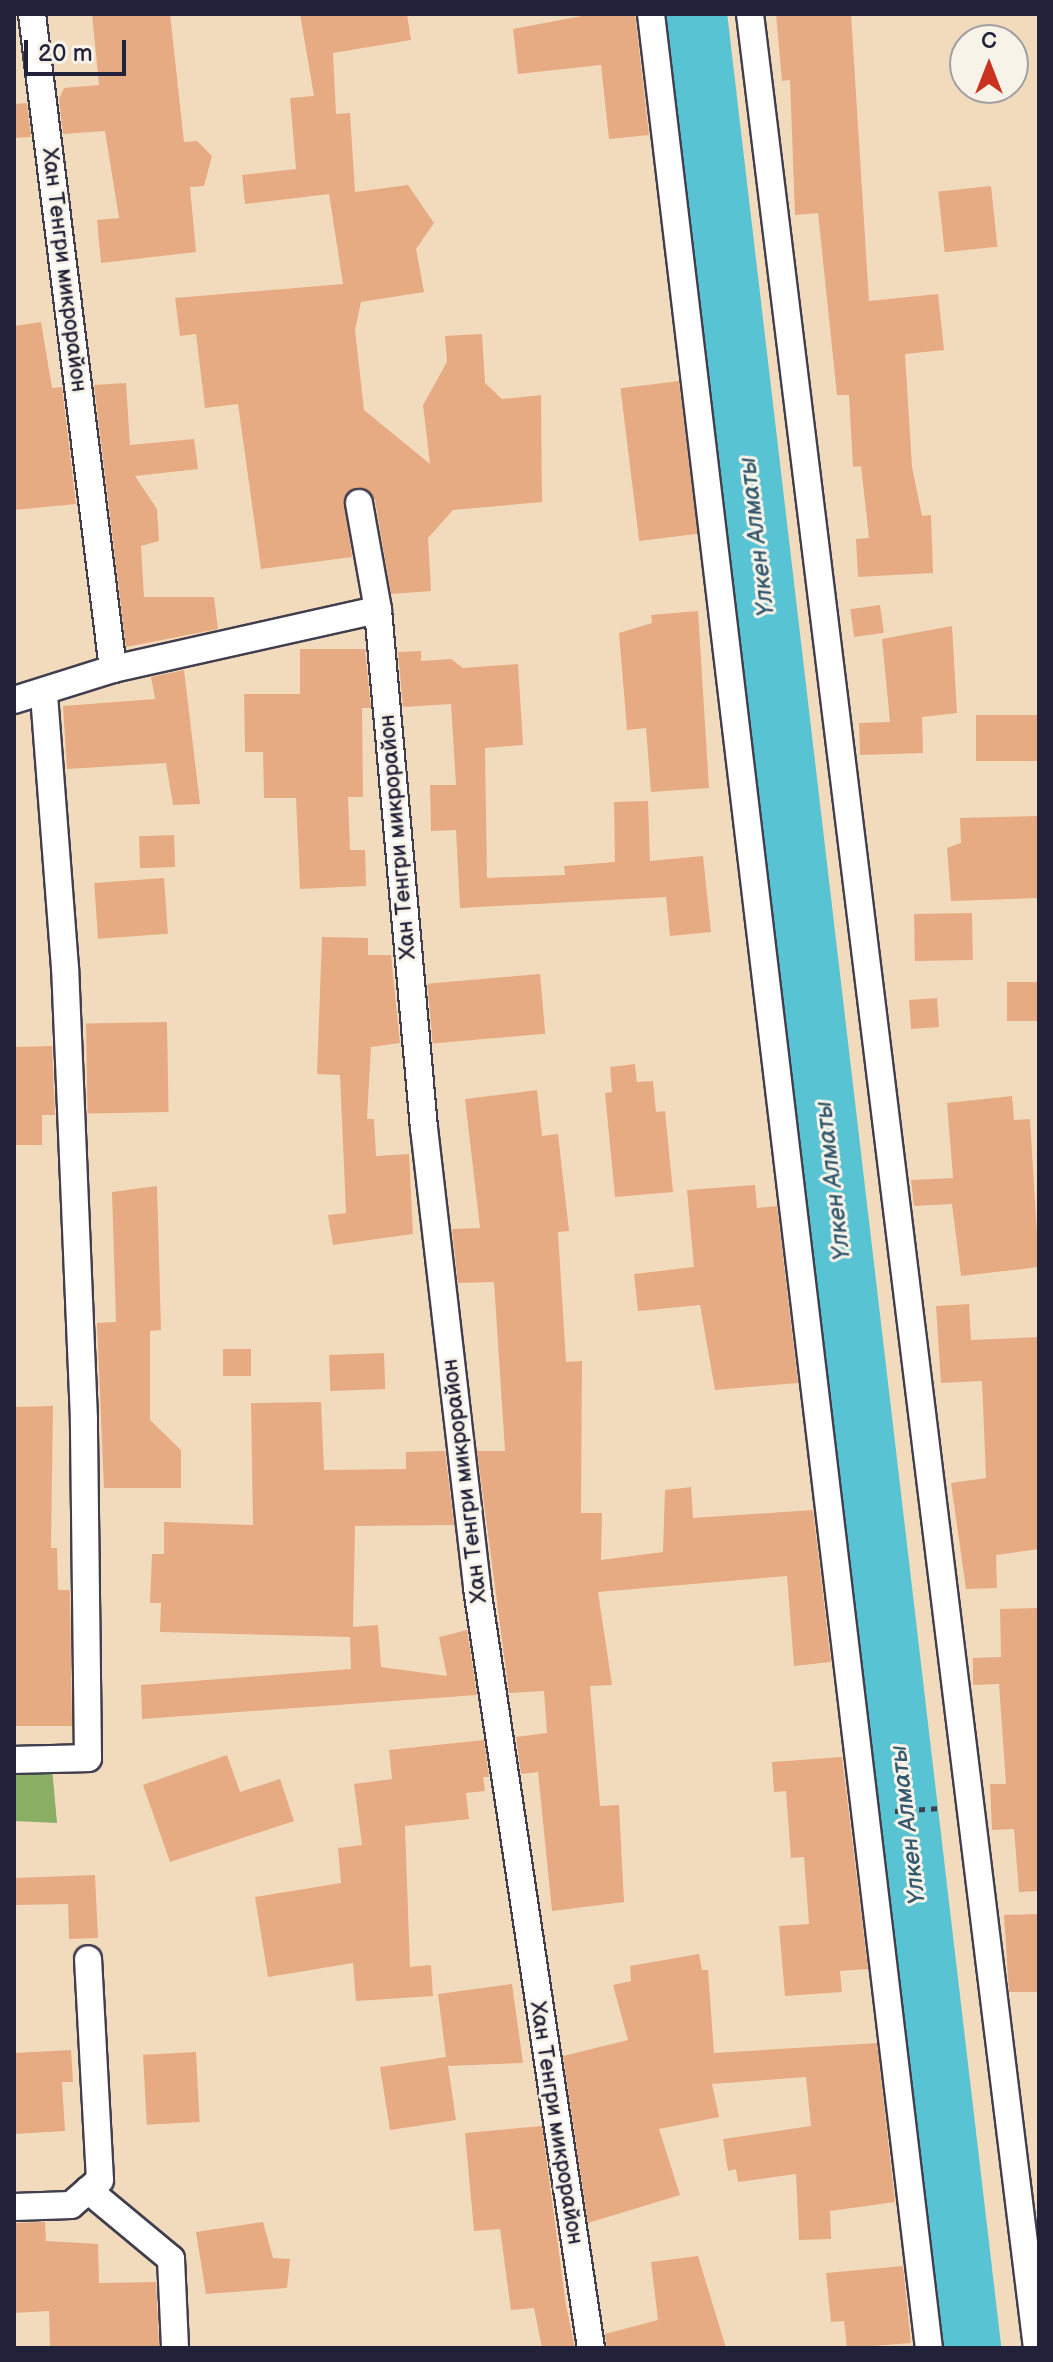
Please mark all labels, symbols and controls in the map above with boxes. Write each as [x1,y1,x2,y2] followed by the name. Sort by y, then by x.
[28,24,130,74] scale bar
[949,24,1029,104] north arrow
[981,28,997,55] text: С
[38,39,93,68] text: 20 m
[36,146,92,394] street label: Хан Тенгри микрорайон
[733,456,781,618] water label: Үлкен Алматы
[374,713,422,961] street label: Хан Тенгри микрорайон
[809,1100,857,1262] water label: Үлкен Алматы
[437,1357,493,1605] street label: Хан Тенгри микрорайон
[884,1744,932,1906] water label: Үлкен Алматы
[524,2000,588,2246] street label: Хан Тенгри микрорайон

